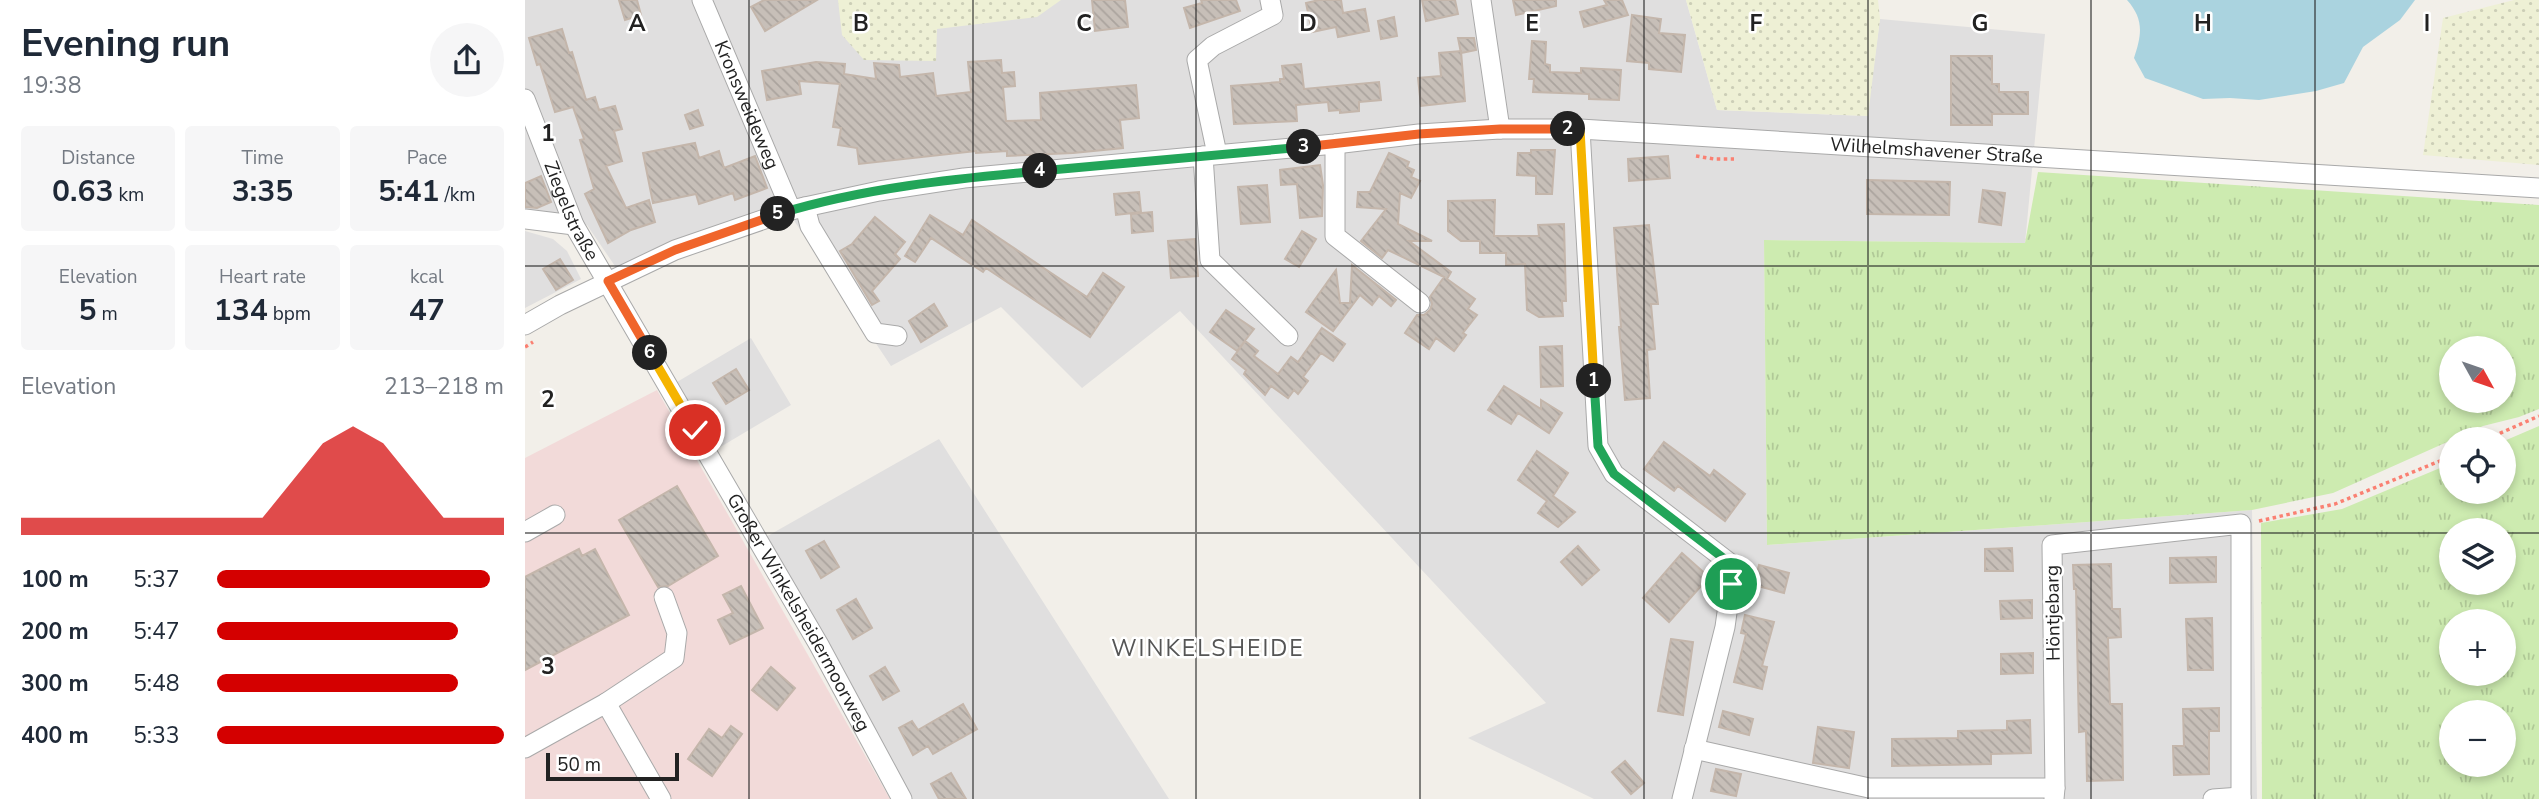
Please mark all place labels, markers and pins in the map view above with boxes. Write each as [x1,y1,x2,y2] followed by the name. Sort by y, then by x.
[1551,111,1585,146] pin: 2
[1287,130,1321,164] pin: 3
[1023,154,1057,188] pin: 4
[761,196,795,232] pin: 5
[633,336,667,370] pin: 6
[1577,364,1611,398] pin: 1
[665,400,725,460] pin
[1701,554,1761,614] pin

